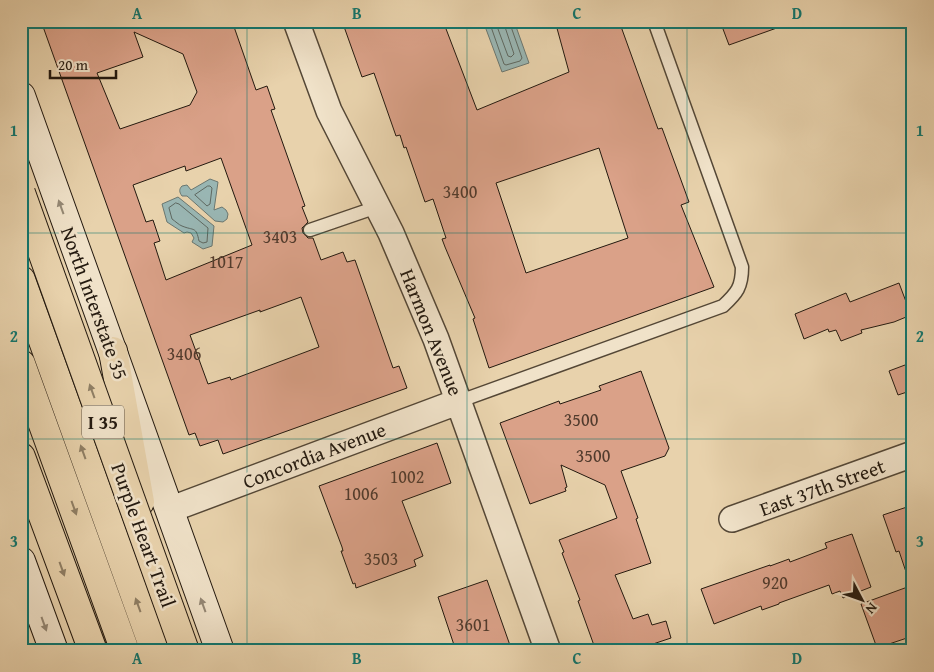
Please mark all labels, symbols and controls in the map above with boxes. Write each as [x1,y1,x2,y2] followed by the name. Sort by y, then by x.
[132,1,143,25] text: A
[352,1,362,25] text: B
[572,1,582,25] text: C
[792,1,802,25] text: D
[50,48,116,80] scale bar
[58,54,89,75] text: 20 m
[10,118,18,142] text: 1
[916,118,924,142] text: 1
[443,178,478,205] house number: 3400
[57,199,64,214] one-way arrow
[54,222,136,384] street label: North Interstate 35
[263,223,297,250] house number: 3403
[209,248,243,275] house number: 1017
[393,264,471,400] street label: Harmon Avenue
[10,324,18,348] text: 2
[916,324,924,348] text: 2
[167,340,201,367] house number: 3406
[88,383,95,398] one-way arrow
[82,406,124,438] road number: I 35
[564,406,599,433] house number: 3500
[238,414,390,496] street label: Concordia Avenue
[576,442,611,469] house number: 3500
[79,444,87,459] one-way arrow
[755,451,889,523] street label: East 37th Street
[104,459,184,612] street label: Purple Heart Trail
[390,463,424,490] house number: 1002
[344,480,378,507] house number: 1006
[71,501,78,516] one-way arrow
[10,529,18,553] text: 3
[916,529,924,553] text: 3
[364,545,398,572] house number: 3503
[59,561,66,576] one-way arrow
[762,569,788,596] house number: 920
[836,574,886,624] north arrow
[134,597,142,612] one-way arrow
[199,597,207,612] one-way arrow
[861,598,882,619] text: N
[456,611,490,638] house number: 3601
[40,617,48,632] one-way arrow
[132,646,143,670] text: A
[352,646,362,670] text: B
[572,646,582,670] text: C
[792,646,802,670] text: D

